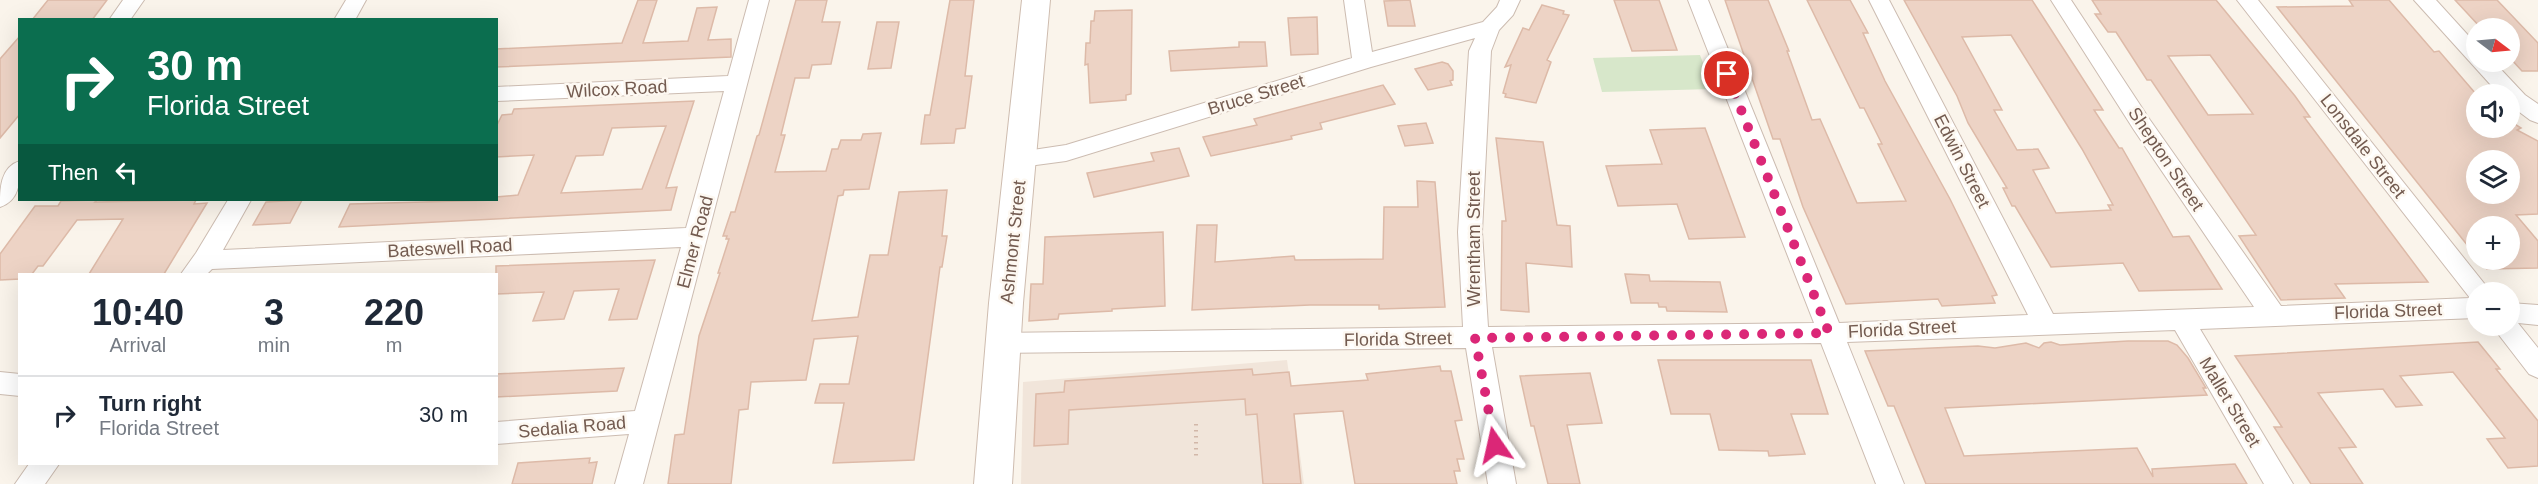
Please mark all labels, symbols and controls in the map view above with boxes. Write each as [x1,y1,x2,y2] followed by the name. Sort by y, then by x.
[2466,18,2520,72] north arrow
[2466,18,2520,336] map controls
[48,42,126,120] icon: right
[147,42,243,89] text: 30 m
[1701,48,1752,99] pin
[1710,57,1743,90] icon: arrive
[1205,71,1307,119] street label: Bruce Street
[566,76,668,102] street label: Wilcox Road
[2466,84,2520,138] button: sound
[2316,90,2410,202] street label: Lonsdale Street
[147,91,309,121] text: Florida Street
[2124,104,2208,214] street label: Shepton Street
[1930,111,1994,211] street label: Edwin Street
[2466,150,2520,204] button: layers
[110,156,143,189] icon: left
[48,160,98,185] text: Then
[1464,171,1484,307] street label: Wrentham Street
[997,179,1029,305] street label: Ashmont Street
[673,194,717,290] street label: Elmer Road
[2466,216,2520,270] button: +
[387,235,513,261] street label: Bateswell Road
[2466,282,2520,336] button: −
[92,292,184,333] text: 10:40
[264,292,284,333] text: 3
[364,292,424,333] text: 220
[2334,299,2442,323] street label: Florida Street
[1848,316,1956,342] street label: Florida Street
[1344,328,1452,350] street label: Florida Street
[110,334,166,356] text: Arrival
[258,334,290,356] text: min
[386,334,402,356] text: m
[2195,354,2265,450] street label: Mallet Street
[99,391,201,416] text: Turn right
[48,399,81,432] icon: right
[419,402,468,427] text: 30 m
[517,412,627,442] street label: Sedalia Road
[1463,413,1527,477] position arrow
[99,417,219,439] text: Florida Street

